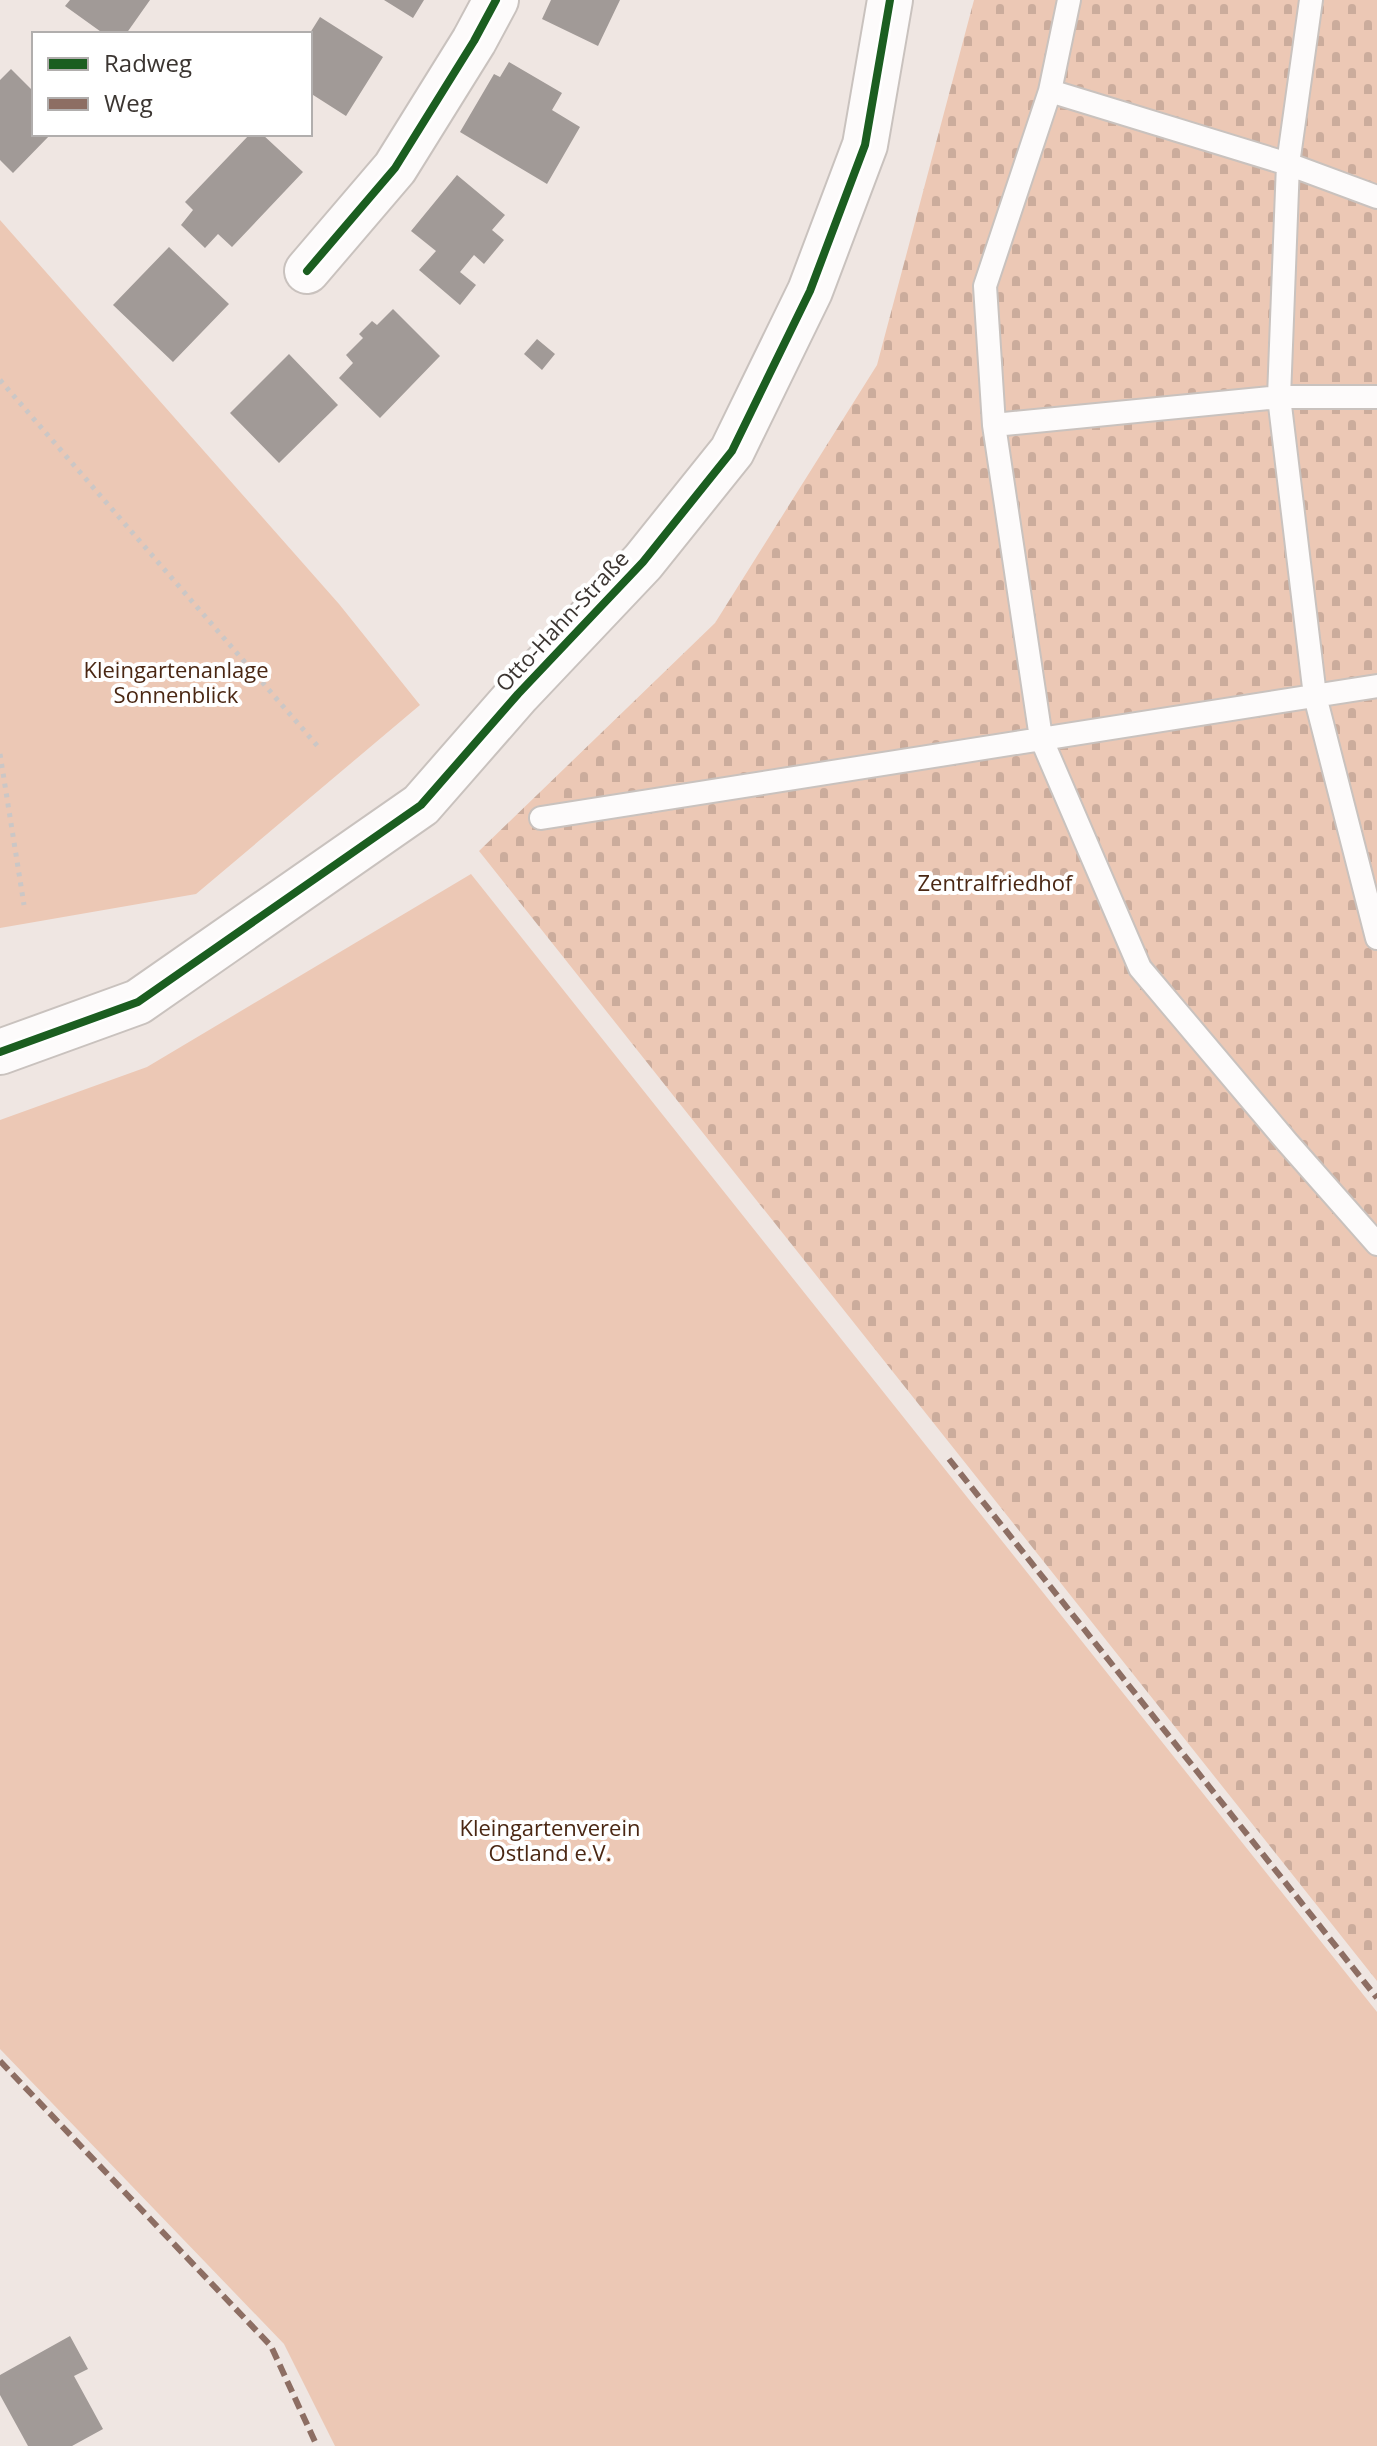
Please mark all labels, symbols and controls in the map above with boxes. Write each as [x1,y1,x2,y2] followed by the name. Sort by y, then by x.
[32,32,312,136] legend
[104,46,192,79] text: Radweg
[104,86,153,119] text: Weg
[488,543,635,697] street label: Otto-Hahn-Straße
[83,654,269,709] park label: Kleingartenanlage Sonnenblick
[918,867,1074,897] park label: Zentralfriedhof
[459,1812,641,1867] park label: Kleingartenverein Ostland e.V.

